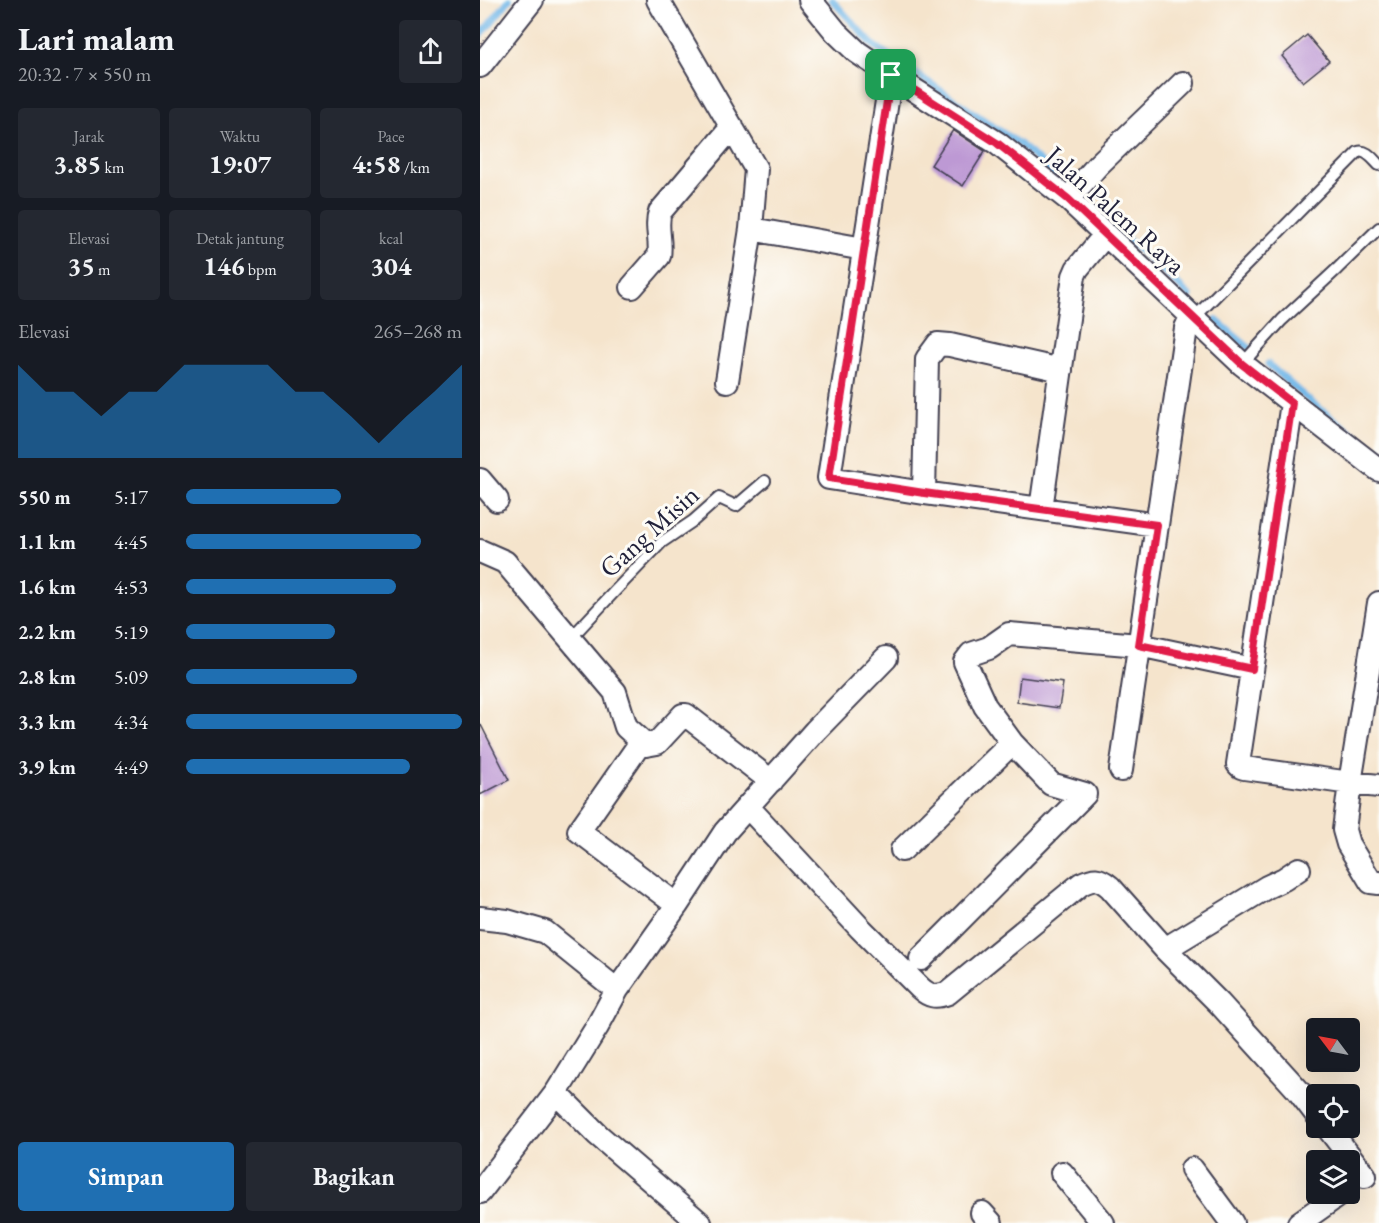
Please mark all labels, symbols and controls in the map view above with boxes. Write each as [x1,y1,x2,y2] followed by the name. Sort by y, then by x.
[18,17,175,60] text: Lari malam
[399,20,462,83] button: share
[865,49,916,100] pin
[874,58,907,91] icon: arrive
[18,61,151,87] text: 20:32 · 7 × 550 m
[73,126,105,147] text: Jarak
[220,126,260,147] text: Waktu
[378,126,404,147] text: Pace
[1037,137,1193,282] street label: Jalan Palem Raya
[54,147,101,181] text: 3.85
[209,147,271,181] text: 19:07
[352,147,401,181] text: 4:58
[101,157,124,178] text: km
[401,157,430,178] text: /km
[68,228,110,249] text: Elevasi
[196,228,284,249] text: Detak jantung
[379,228,403,249] text: kcal
[67,249,95,283] text: 35
[203,249,245,283] text: 146
[370,249,412,283] text: 304
[95,259,111,280] text: m
[245,259,277,280] text: bpm
[18,318,70,344] text: Elevasi
[374,318,462,344] text: 265–268 m
[592,477,706,585] street label: Gang Misin
[18,484,71,510] text: 550 m
[114,484,148,510] text: 5:17
[18,529,76,555] text: 1.1 km
[114,529,148,555] text: 4:45
[18,574,76,600] text: 1.6 km
[114,574,148,600] text: 4:53
[18,619,76,645] text: 2.2 km
[114,619,148,645] text: 5:19
[18,664,76,690] text: 2.8 km
[114,664,148,690] text: 5:09
[18,709,76,735] text: 3.3 km
[114,709,148,735] text: 4:34
[18,754,76,780] text: 3.9 km
[114,754,148,780] text: 4:49
[1306,1018,1360,1072] north arrow
[1306,1018,1360,1204] map controls
[1306,1084,1360,1138] button: locate
[18,1142,234,1211] button: Simpan
[246,1142,462,1211] button: Bagikan
[1306,1150,1360,1204] button: layers

